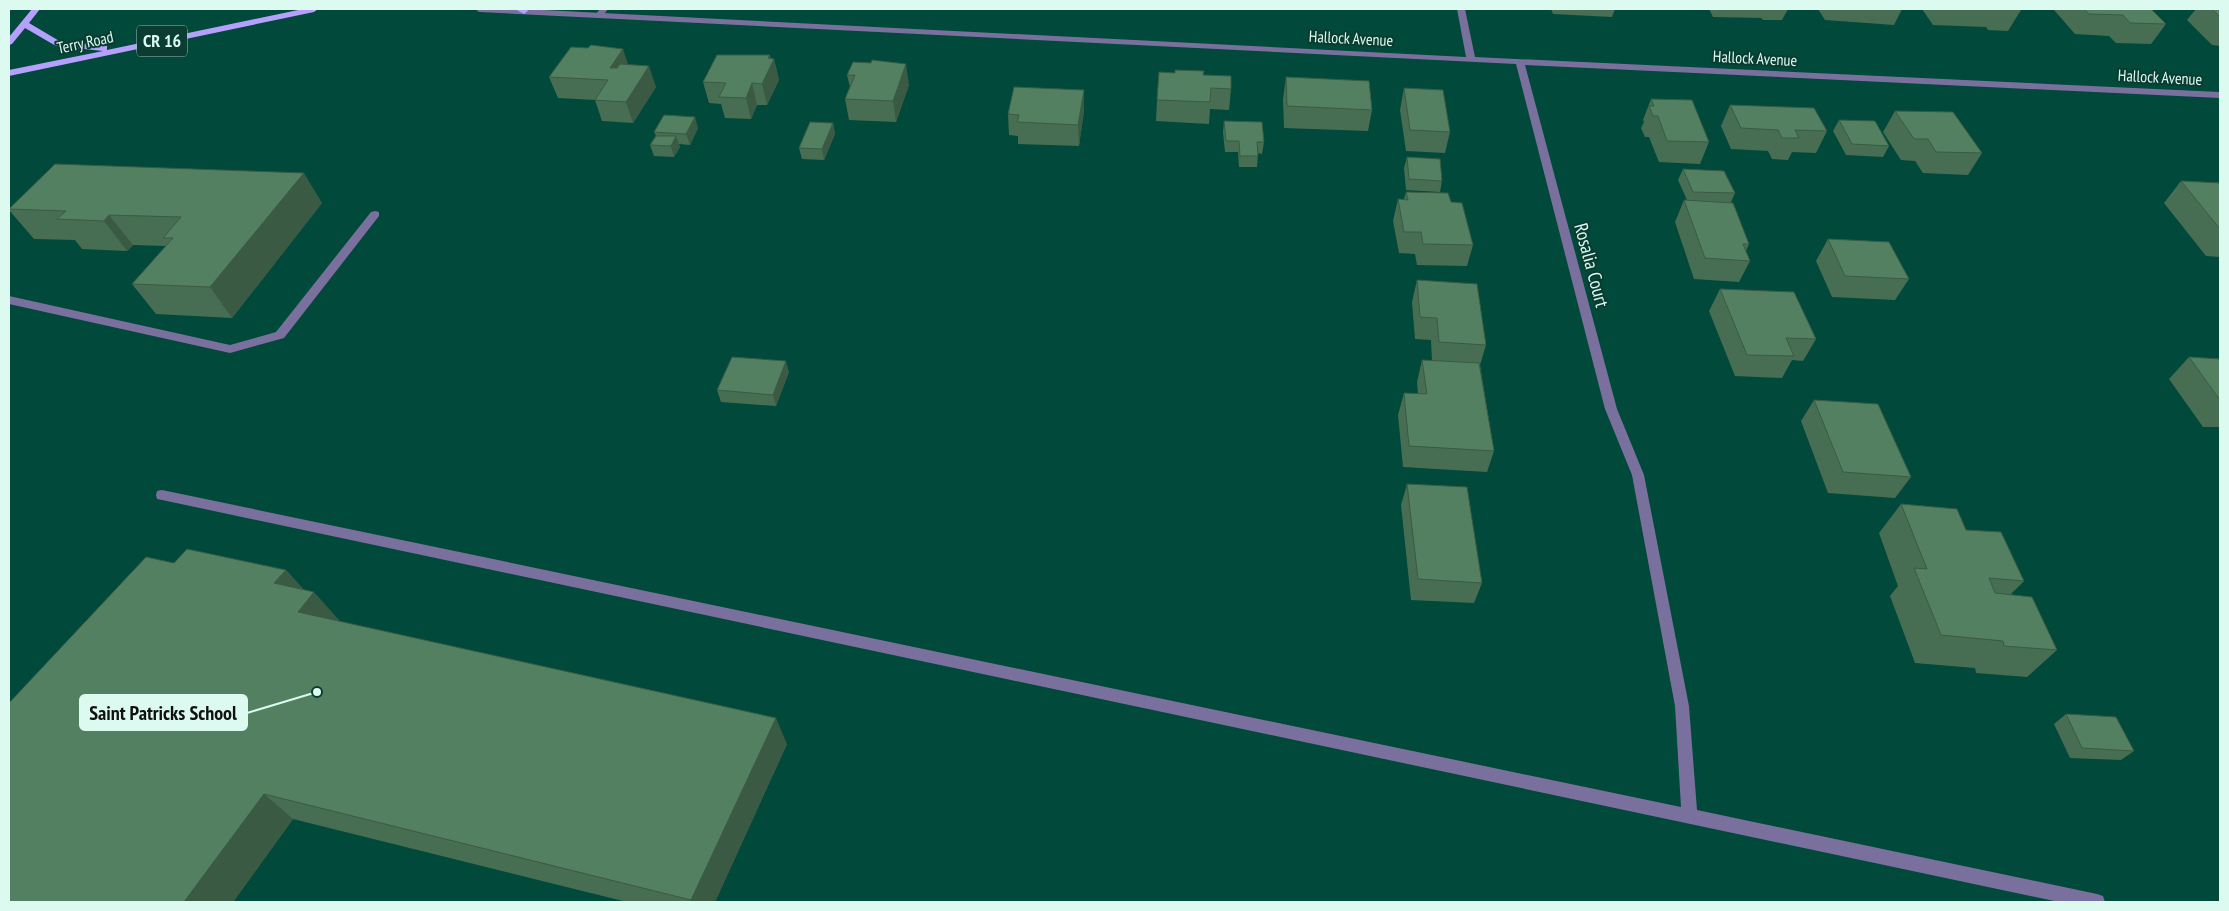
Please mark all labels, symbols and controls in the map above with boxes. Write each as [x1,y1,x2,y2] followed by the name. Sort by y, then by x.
[55,26,115,58] street label: Terry Road
[137,26,187,56] road number: CR 16
[1308,26,1394,50] street label: Hallock Avenue
[1712,46,1798,70] street label: Hallock Avenue
[2117,65,2203,89] street label: Hallock Avenue
[1569,220,1615,311] street label: Rosalia Court
[80,695,247,730] callout: Saint Patricks School
[89,700,237,726] text: Saint Patricks School

